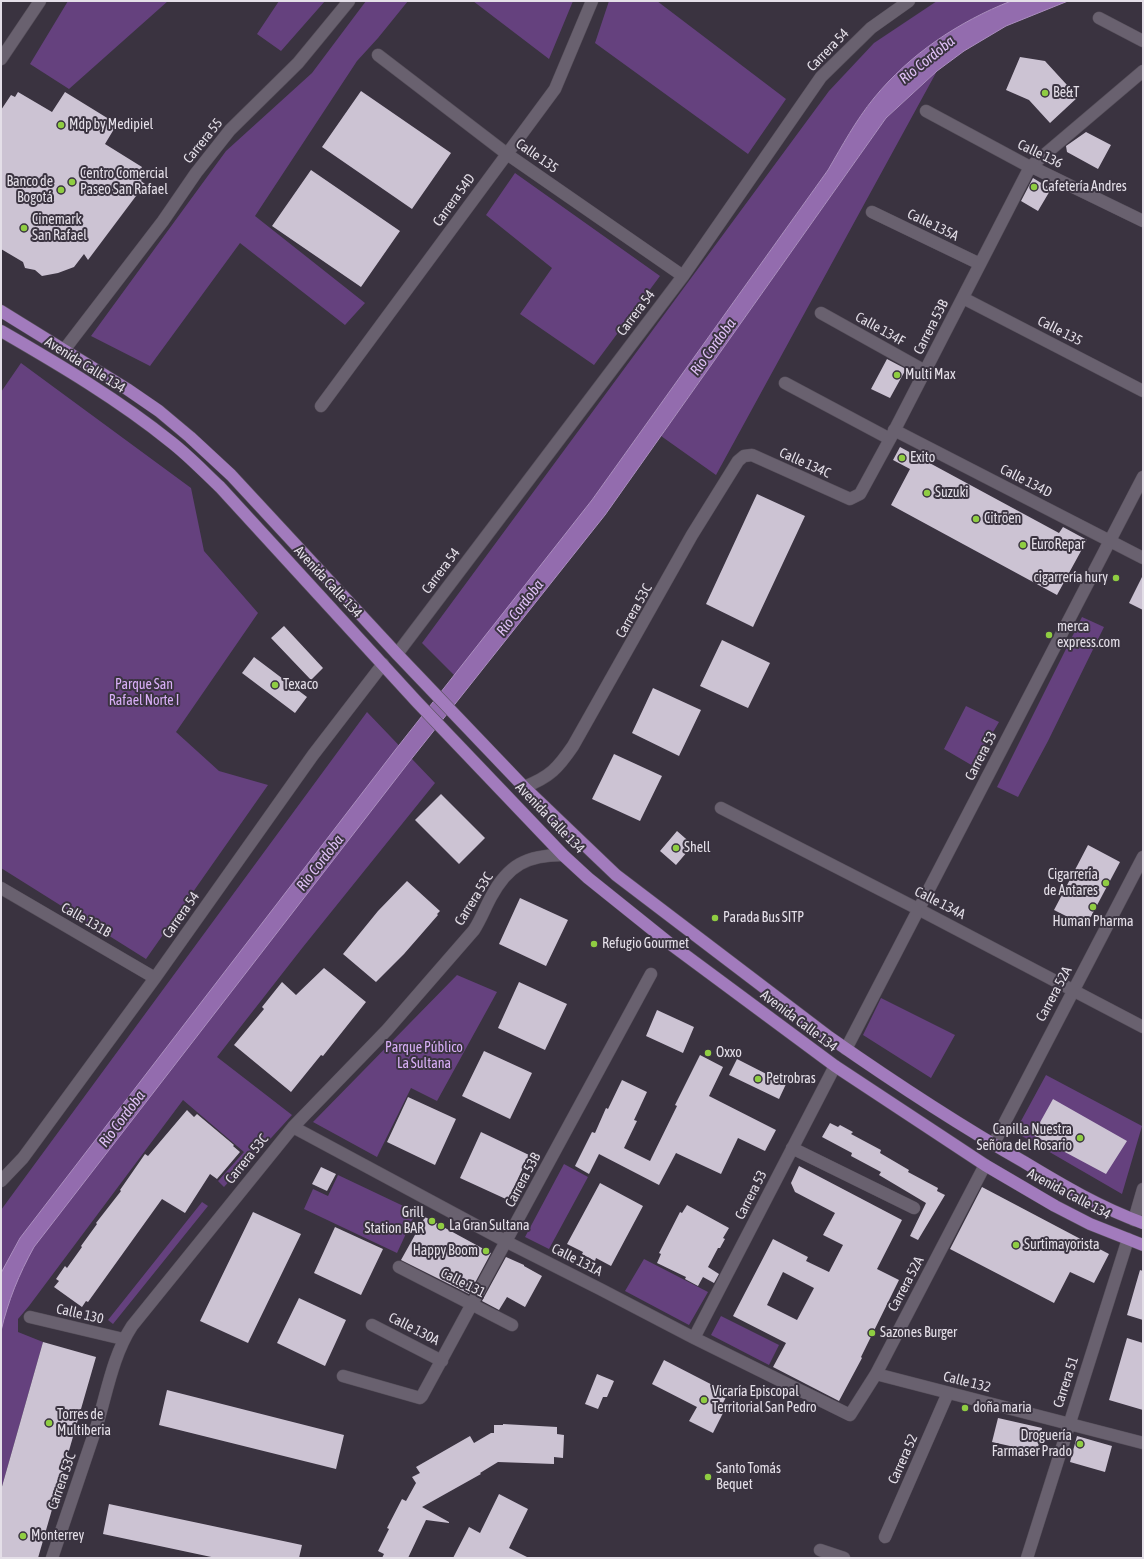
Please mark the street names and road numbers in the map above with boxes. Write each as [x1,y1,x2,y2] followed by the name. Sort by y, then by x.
[804,25,852,75] street label: Carrera 54
[180,115,226,167] street label: Carrera 55
[512,135,562,177] street label: Calle 135
[1015,136,1065,172] street label: Calle 136
[429,171,479,229] street label: Carrera 54D
[905,205,961,245] street label: Calle 135A
[613,287,659,339] street label: Carrera 54
[910,297,952,357] street label: Carrera 53B
[852,309,908,349] street label: Calle 134F
[1035,313,1085,349] street label: Calle 135
[42,333,128,397] street label: Avenida Calle 134
[777,444,833,482] street label: Calle 134C
[997,461,1055,501] street label: Calle 134D
[290,543,366,621] street label: Avenida Calle 134
[418,545,464,597] street label: Carrera 54
[612,581,656,641] street label: Carrera 53C
[962,729,1000,783] street label: Carrera 53
[512,779,588,857] street label: Avenida Calle 134
[451,869,497,929] street label: Carrera 53C
[912,883,968,923] street label: Calle 134A
[159,889,203,941] street label: Carrera 54
[58,899,114,941] street label: Calle 131B
[1033,964,1075,1024] street label: Carrera 52A
[757,987,841,1055] street label: Avenida Calle 134
[222,1131,272,1187] street label: Carrera 53C
[502,1150,544,1210] street label: Carrera 53B
[1024,1165,1114,1223] street label: Avenida Calle 134
[732,1168,770,1222] street label: Carrera 53
[549,1240,605,1280] street label: Calle 131A
[885,1254,927,1314] street label: Carrera 52A
[438,1265,488,1301] street label: Calle 131
[55,1300,105,1328] street label: Calle 130
[386,1309,442,1349] street label: Calle 130A
[1050,1354,1082,1410] street label: Carrera 51
[942,1368,992,1396] street label: Calle 132
[885,1431,921,1487] street label: Carrera 52
[44,1450,80,1512] street label: Carrera 53C

